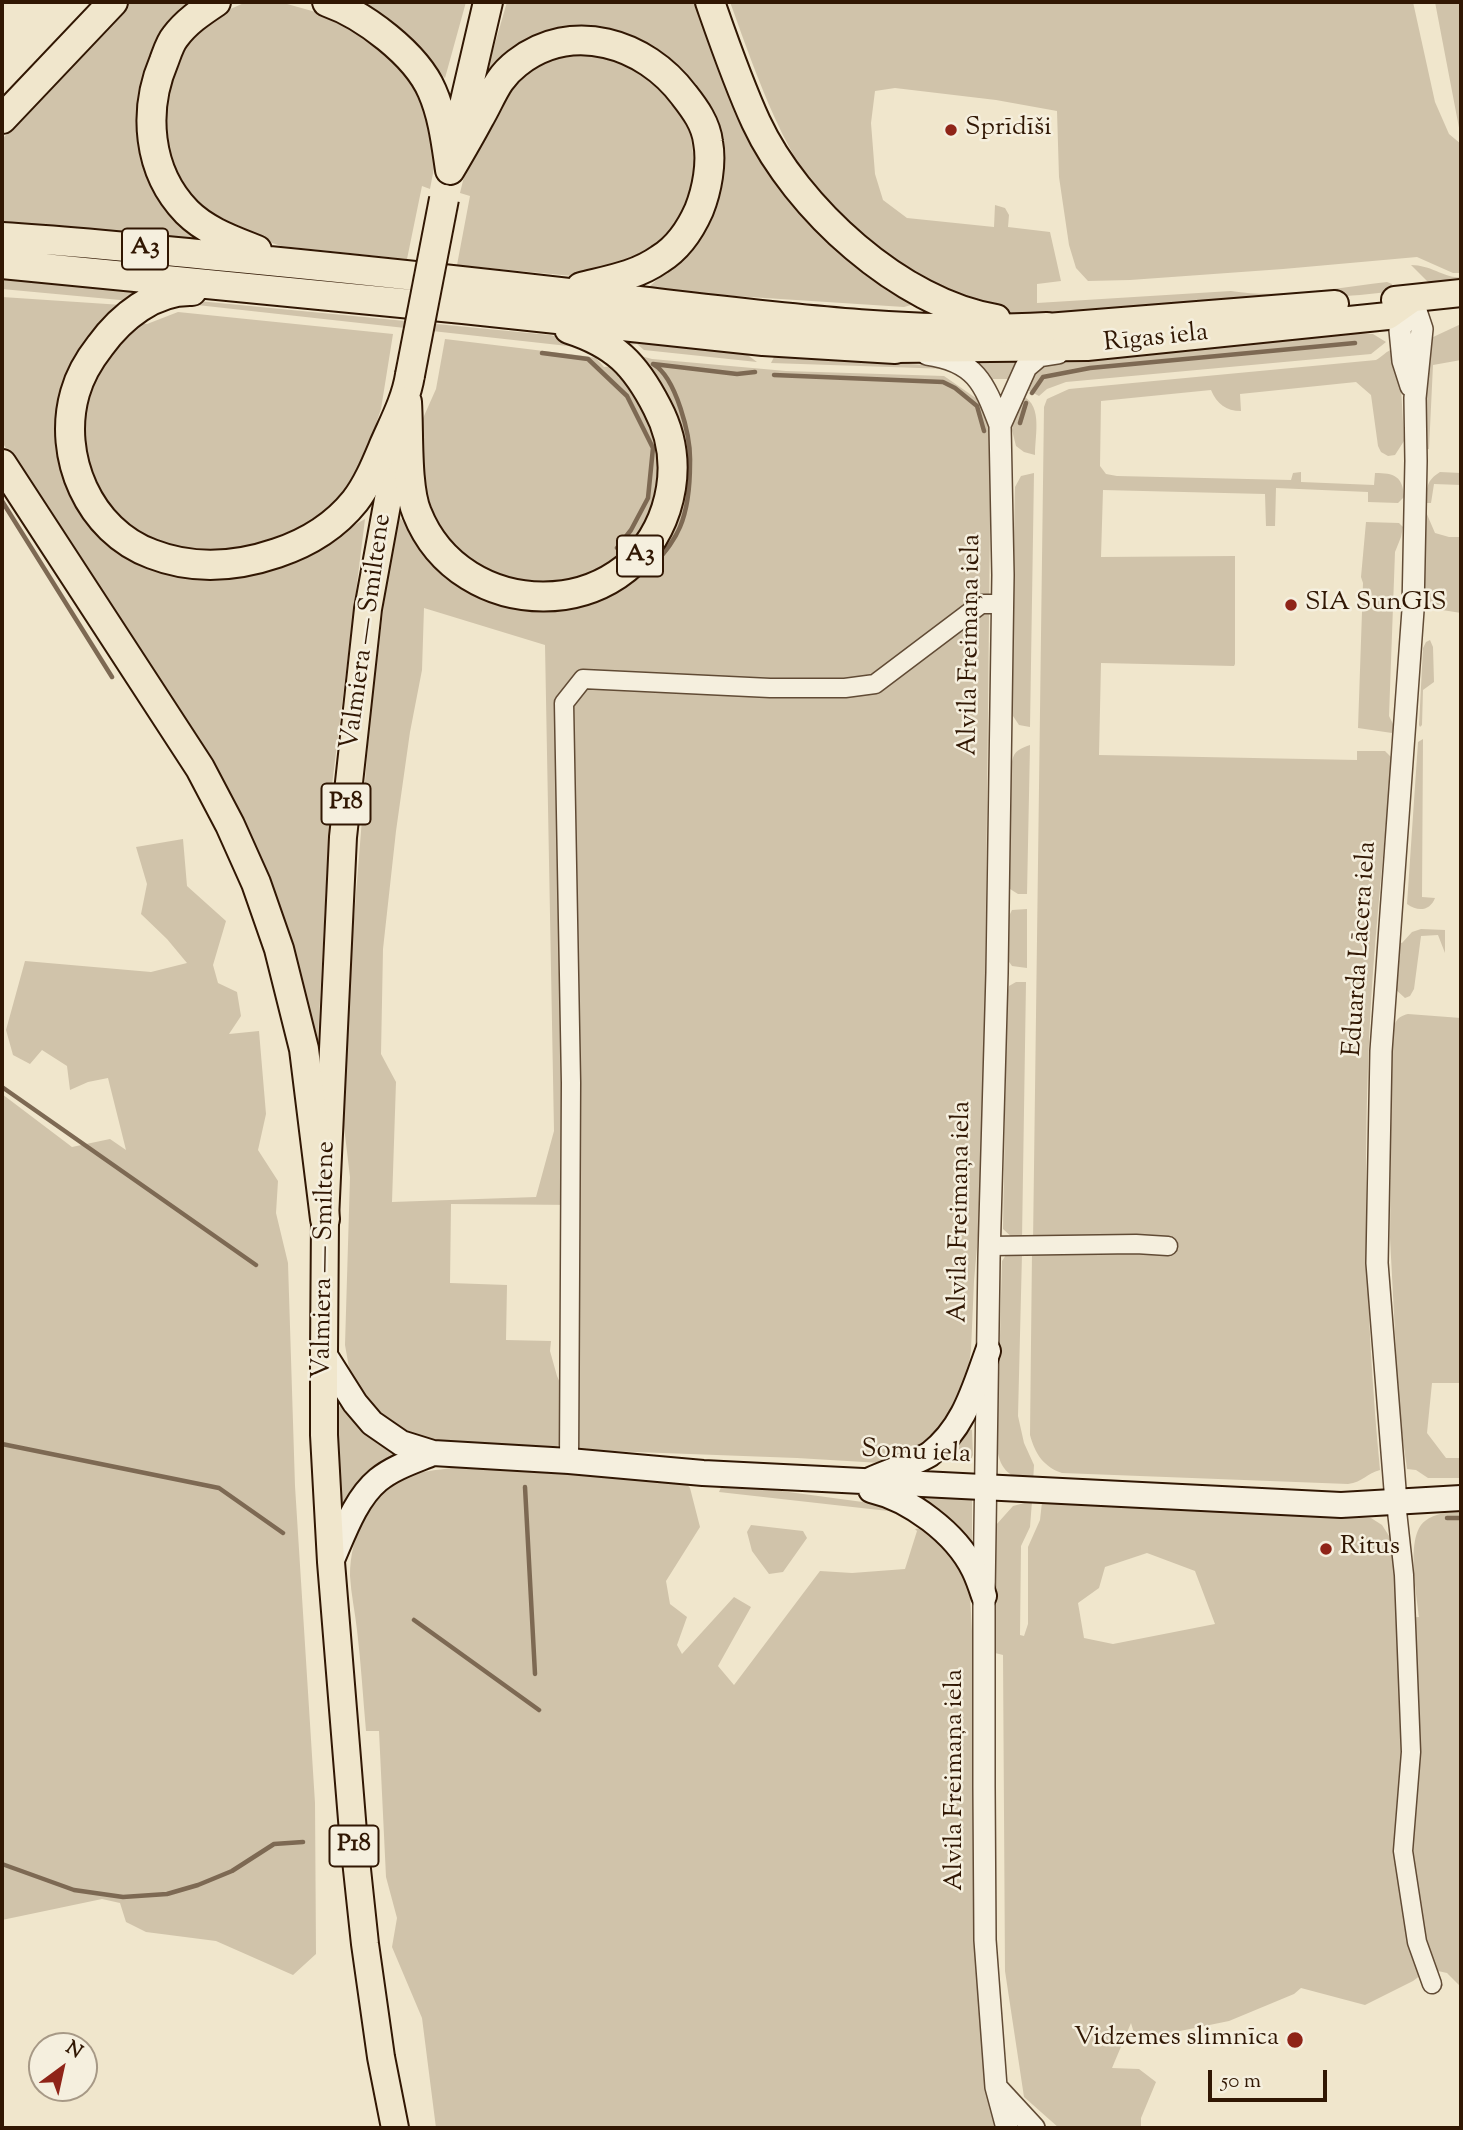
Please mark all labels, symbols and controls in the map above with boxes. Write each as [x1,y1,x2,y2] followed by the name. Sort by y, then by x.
[965,114,1052,146] place label: Sprīdīši
[943,122,959,138] marker: Sprīdīši
[122,228,168,270] road number: A3
[1102,319,1210,361] street label: Rīgas iela
[336,512,400,752] street label: Valmiera — Smiltene
[954,534,990,756] street label: Alvila Freimaņa iela
[617,536,663,576] road number: A3
[1305,589,1447,621] place label: SIA SunGIS
[1283,597,1299,613] marker: SIA SunGIS
[322,784,370,824] road number: P18
[1339,840,1385,1058] street label: Eduarda Lācera iela
[944,1101,980,1323] street label: Alvila Freimaņa iela
[308,1141,344,1379] street label: Valmiera — Smiltene
[860,1436,972,1472] street label: Somu iela
[1340,1533,1400,1565] place label: Ritus
[1318,1541,1334,1557] marker: Ritus
[941,1669,973,1891] street label: Alvila Freimaņa iela
[330,1826,378,1867] road number: P18
[1074,2024,1279,2056] place label: Vidzemes slimnīca
[1285,2030,1305,2050] marker: Vidzemes slimnīca
[28,2032,98,2102] north arrow
[60,2035,87,2066] text: N
[1211,2056,1330,2100] scale bar
[1221,2067,1261,2097] text: 50 m

